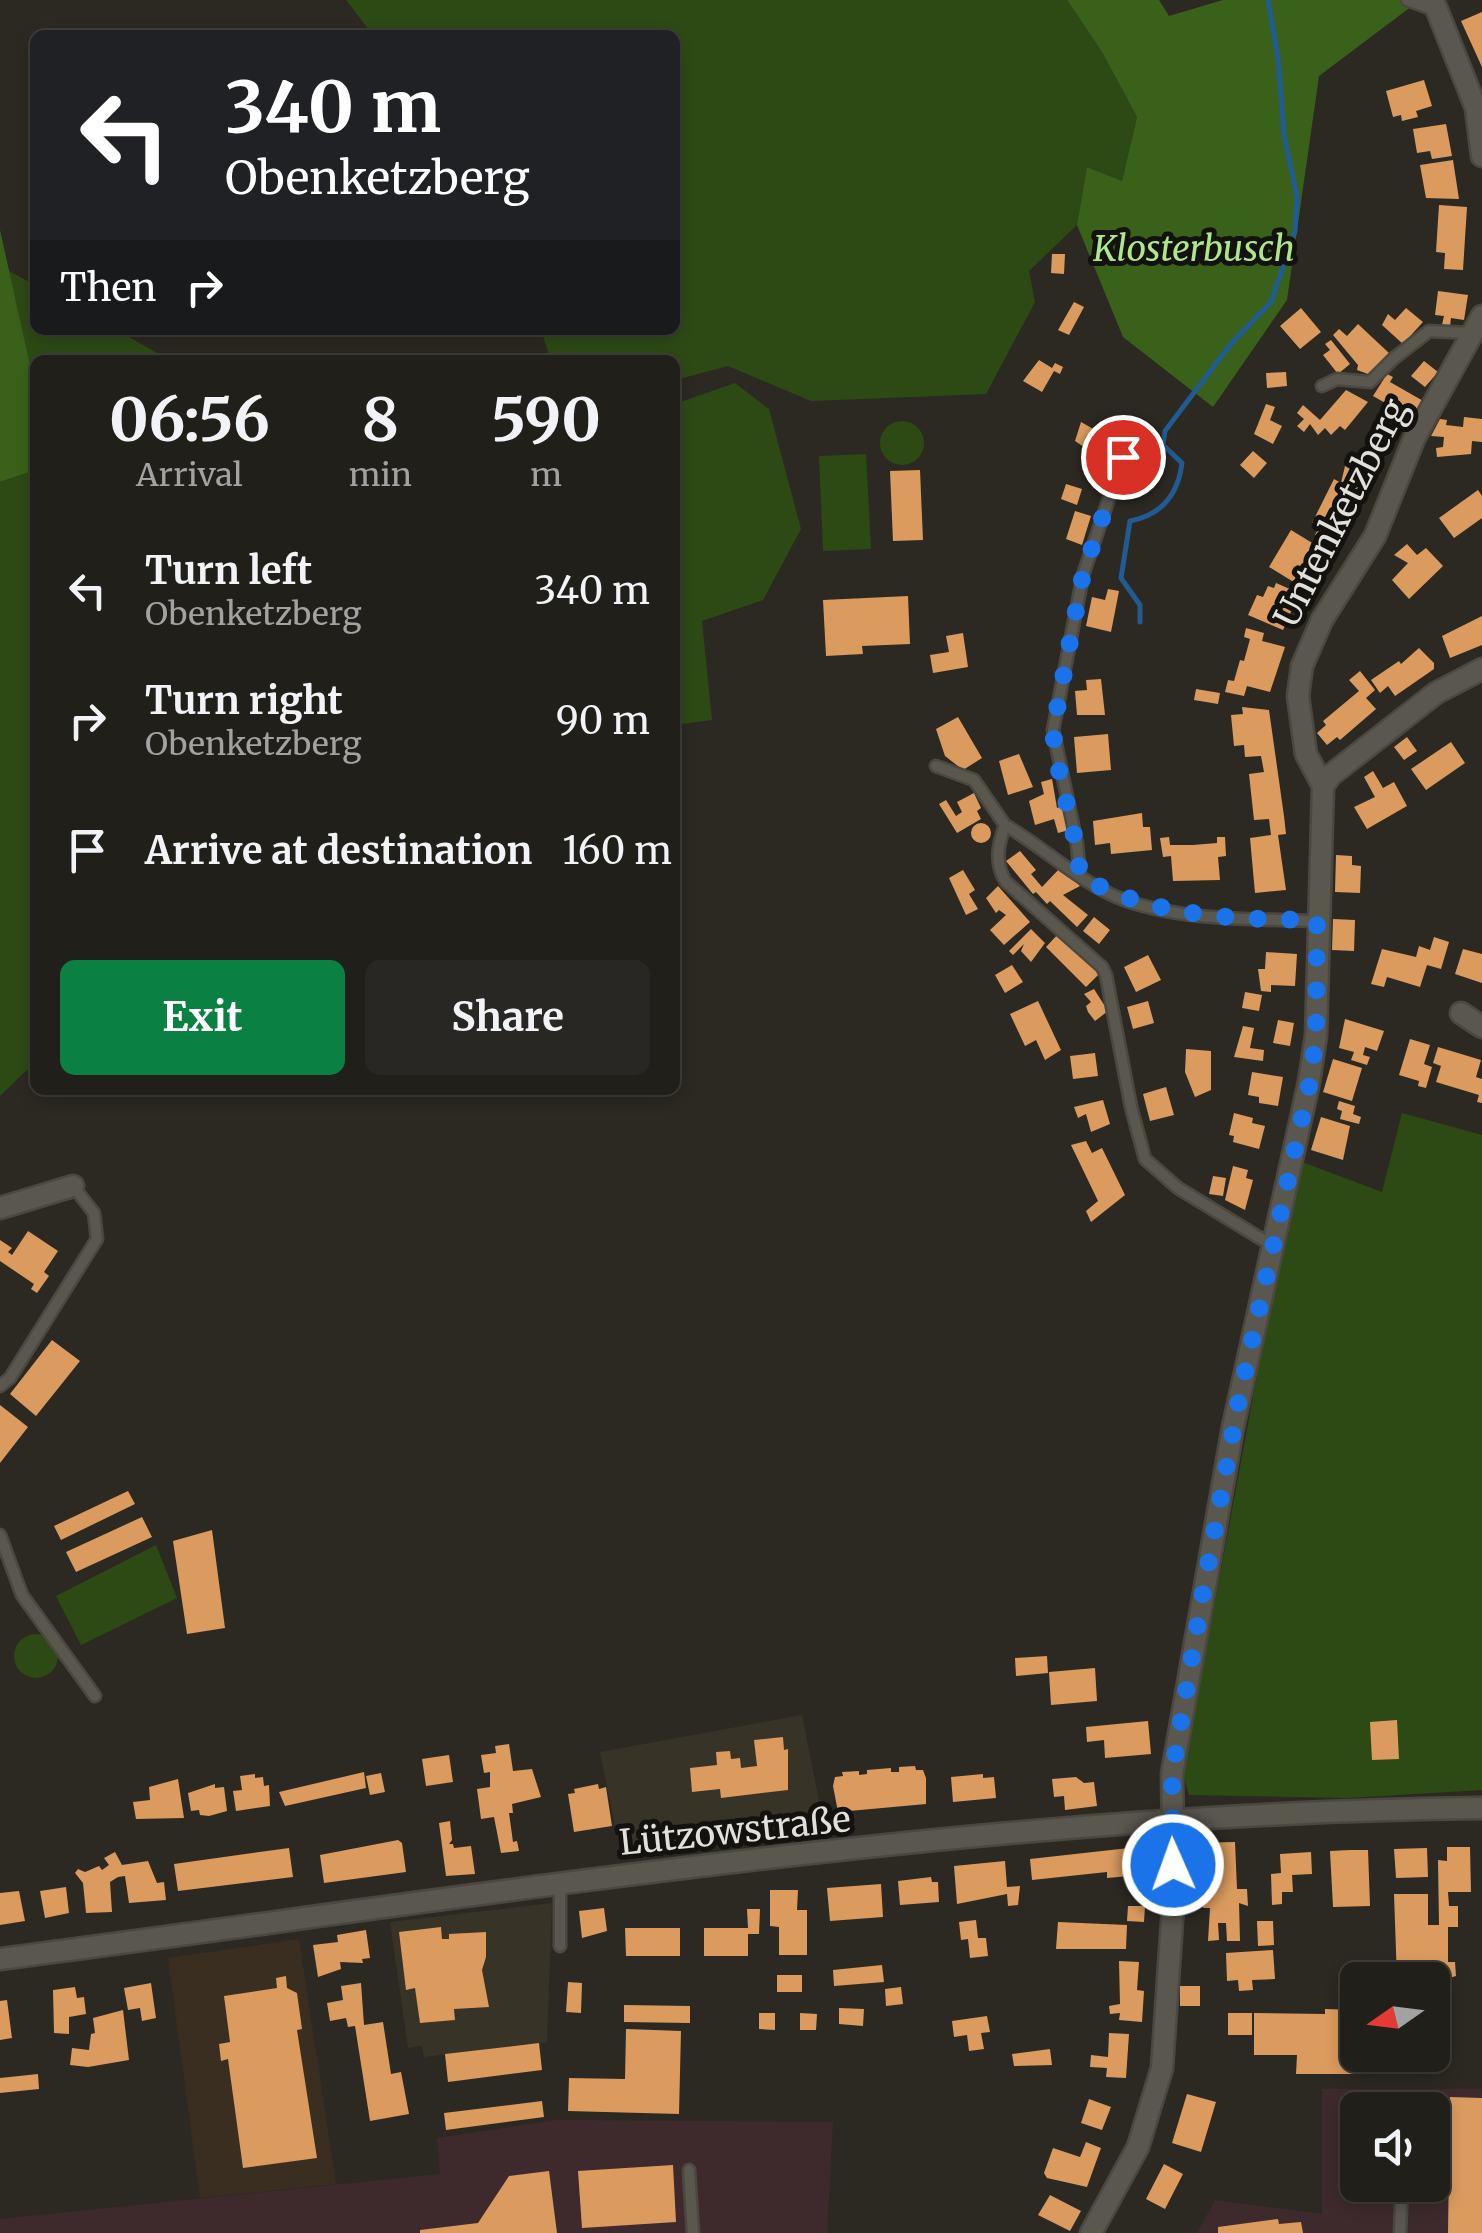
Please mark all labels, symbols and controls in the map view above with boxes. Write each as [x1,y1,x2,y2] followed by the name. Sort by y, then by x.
[225,63,441,151] text: 340 m
[60,70,190,200] icon: left
[225,150,530,206] text: Obenketzberg
[1092,227,1295,271] park label: Klosterbusch
[177,260,232,315] icon: right
[60,264,157,311] text: Then
[109,382,270,457] text: 06:56
[362,382,399,457] text: 8
[491,382,601,457] text: 590
[1265,391,1417,635] street label: Untenketzberg
[1081,415,1166,500] pin
[1096,430,1151,485] icon: arrive
[136,455,243,495] text: Arrival
[349,455,412,495] text: min
[530,455,562,495] text: m
[145,547,312,594] text: Turn left
[60,563,115,618] icon: left
[535,567,650,614] text: 340 m
[145,594,362,634] text: Obenketzberg
[145,677,343,724] text: Turn right
[60,693,115,748] icon: right
[556,697,650,744] text: 90 m
[145,724,362,764] text: Obenketzberg
[60,823,115,878] icon: arrive
[145,827,532,874] text: Arrive at destination
[562,827,672,874] text: 160 m
[60,960,345,1075] button: Exit
[365,960,650,1075] button: Share
[617,1797,853,1865] street label: Lützowstraße
[1121,1813,1225,1917] position arrow
[1340,1962,1450,2072] north arrow
[1340,1962,1450,2202] map controls
[1340,2092,1450,2202] button: sound

